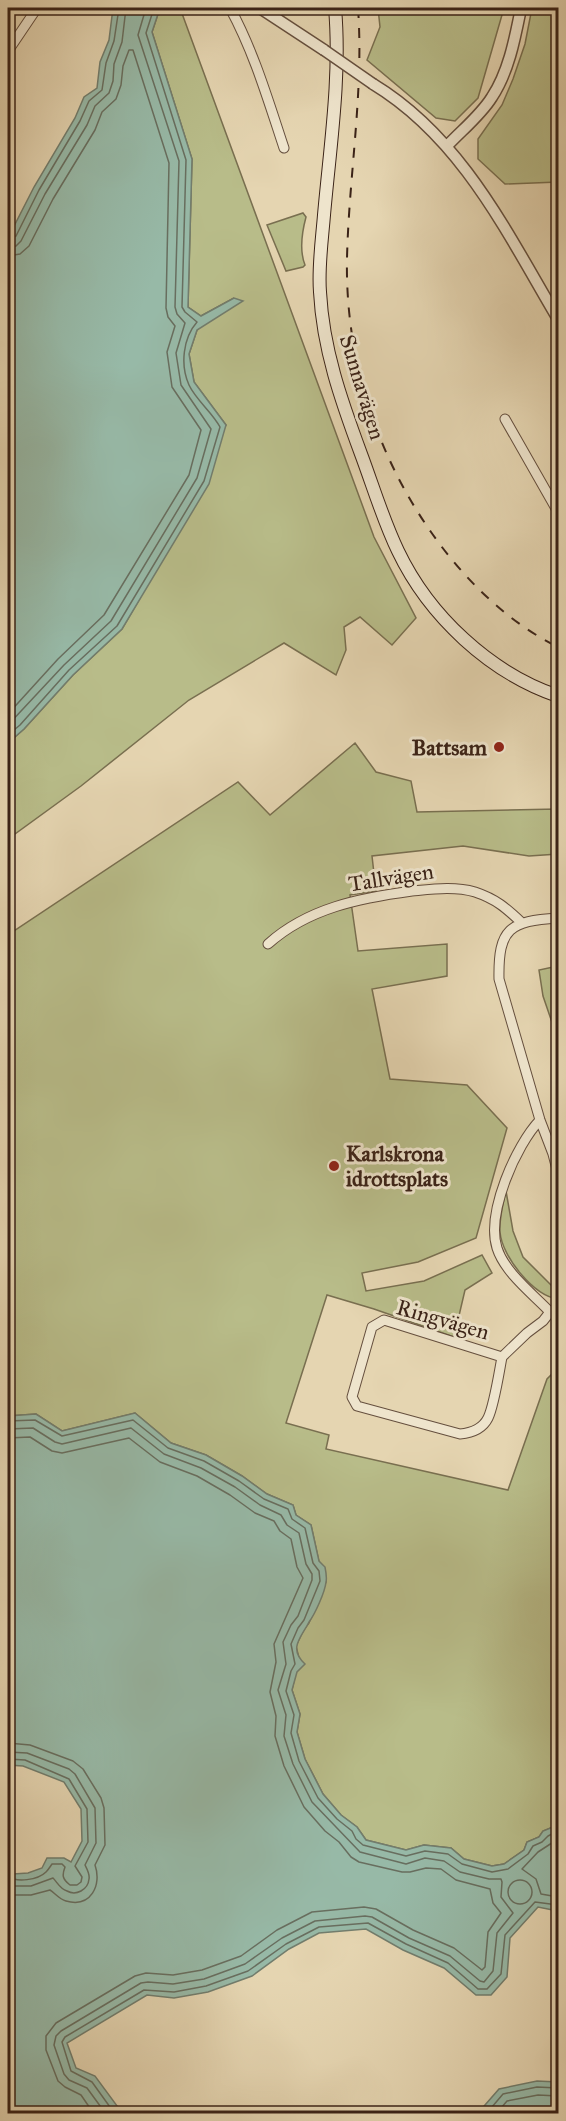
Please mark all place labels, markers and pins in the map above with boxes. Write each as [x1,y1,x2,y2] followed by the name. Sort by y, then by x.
[412,734,488,761] place label: Battsam
[492,740,506,754] marker: Battsam
[346,1140,448,1192] place label: Karlskrona idrottsplats
[327,1159,341,1173] marker: Karlskrona idrottsplats

